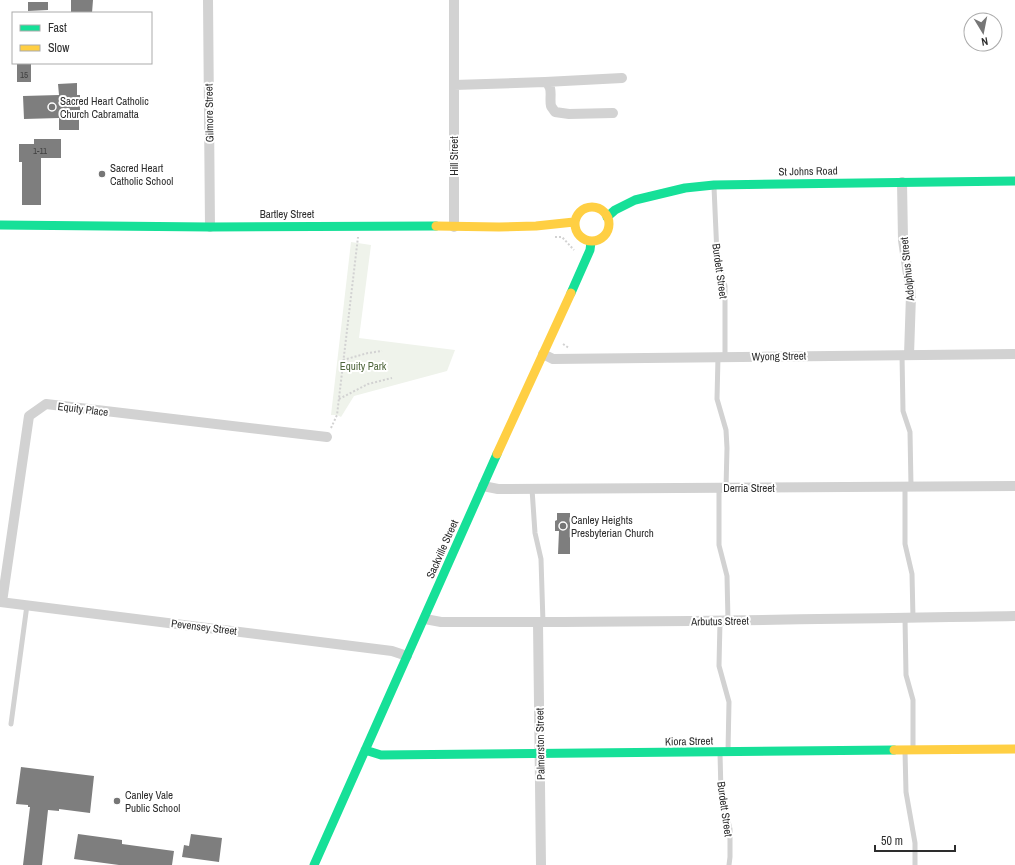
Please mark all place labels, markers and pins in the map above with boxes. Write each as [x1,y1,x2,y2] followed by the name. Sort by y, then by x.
[60,94,149,121] place label: Sacred Heart Catholic Church Cabramatta
[47,102,57,112] marker: Sacred Heart Catholic Church Cabramatta
[110,161,173,188] place label: Sacred Heart Catholic School
[97,169,107,179] marker: Sacred Heart Catholic School
[571,513,654,540] place label: Canley Heights Presbyterian Church
[558,521,568,531] marker: Canley Heights Presbyterian Church
[125,788,180,815] place label: Canley Vale Public School
[112,796,122,806] marker: Canley Vale Public School

